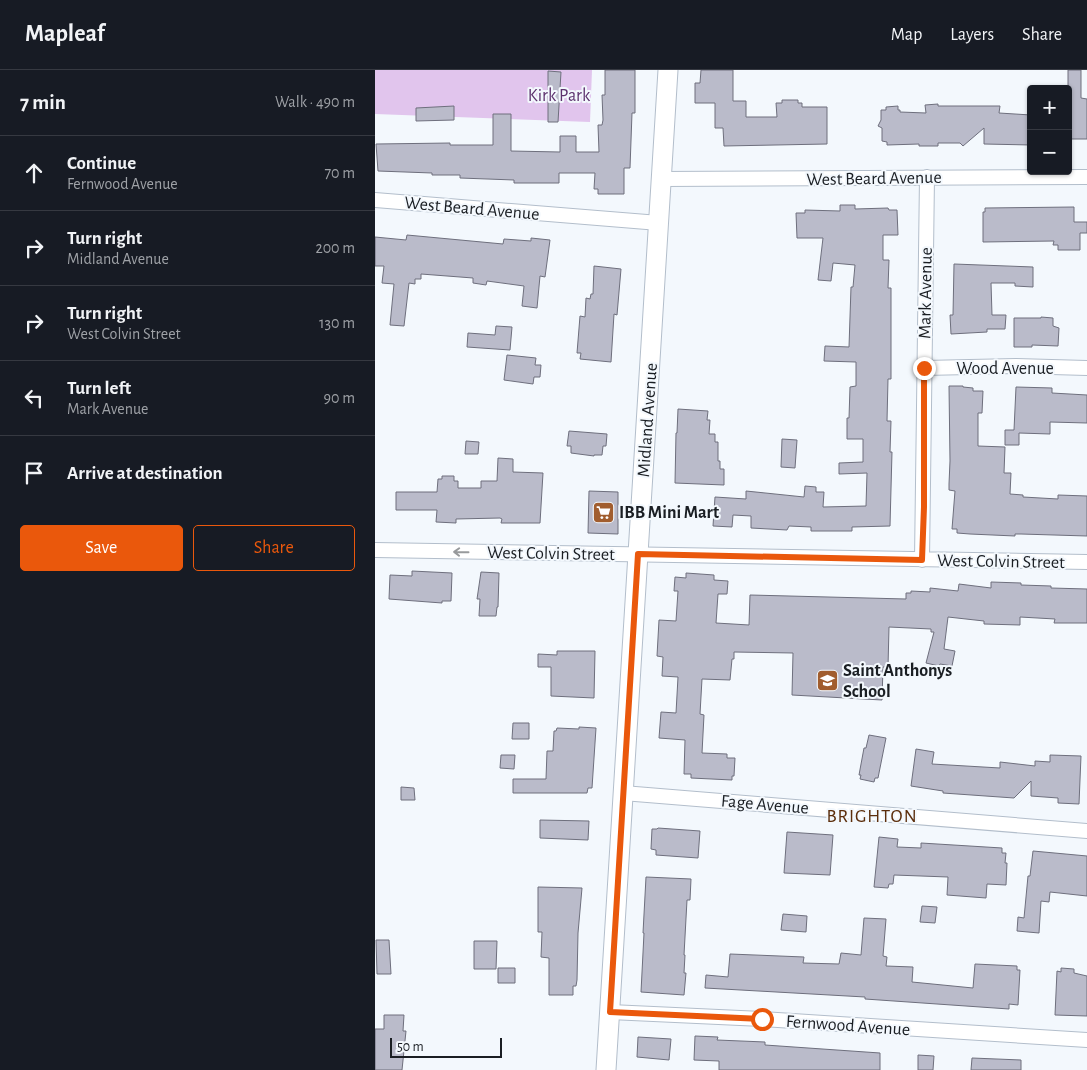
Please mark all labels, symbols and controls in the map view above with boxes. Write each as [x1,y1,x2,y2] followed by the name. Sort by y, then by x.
[25,22,105,46] text: Mapleaf
[891,26,922,44] text: Map
[950,26,994,44] text: Layers
[1022,26,1062,44] text: Share
[1027,85,1072,175] map controls
[1027,85,1072,130] button: +
[528,87,591,105] park label: Kirk Park
[20,92,66,113] text: 7 min
[275,94,355,110] text: Walk · 490 m
[1027,130,1072,175] button: −
[67,154,136,173] text: Continue
[20,159,48,187] icon: ahead
[324,165,355,181] text: 70 m
[806,169,942,189] street label: West Beard Avenue
[67,176,178,192] text: Fernwood Avenue
[404,194,540,224] street label: West Beard Avenue
[67,229,142,248] text: Turn right
[20,234,48,262] icon: right
[315,240,355,256] text: 200 m
[916,247,936,339] street label: Mark Avenue
[67,251,169,267] text: Midland Avenue
[67,304,142,323] text: Turn right
[20,309,48,337] icon: right
[319,315,355,331] text: 130 m
[67,326,181,342] text: West Colvin Street
[913,357,936,380] route end
[956,360,1054,378] street label: Wood Avenue
[635,362,661,478] street label: Midland Avenue
[67,379,131,398] text: Turn left
[20,384,48,412] icon: left
[324,390,355,406] text: 90 m
[67,401,148,417] text: Mark Avenue
[20,459,48,487] icon: arrive
[67,464,223,483] text: Arrive at destination
[591,500,615,524] supermarket icon: IBB Mini Mart
[619,504,719,522] place label: IBB Mini Mart
[20,525,183,571] button: Save
[193,525,355,571] button: Share
[487,544,615,564] street label: West Colvin Street
[453,547,469,556] one-way arrow
[937,552,1065,572] street label: West Colvin Street
[843,662,952,701] place label: Saint Anthonys School
[815,668,839,692] school or university icon: Saint Anthonys School
[720,792,810,818] street label: Fage Avenue
[826,807,918,826] district label: BRIGHTON
[751,1008,774,1031] route start
[785,1013,911,1039] street label: Fernwood Avenue
[390,1035,503,1058] scale bar
[397,1040,424,1054] text: 50 m

